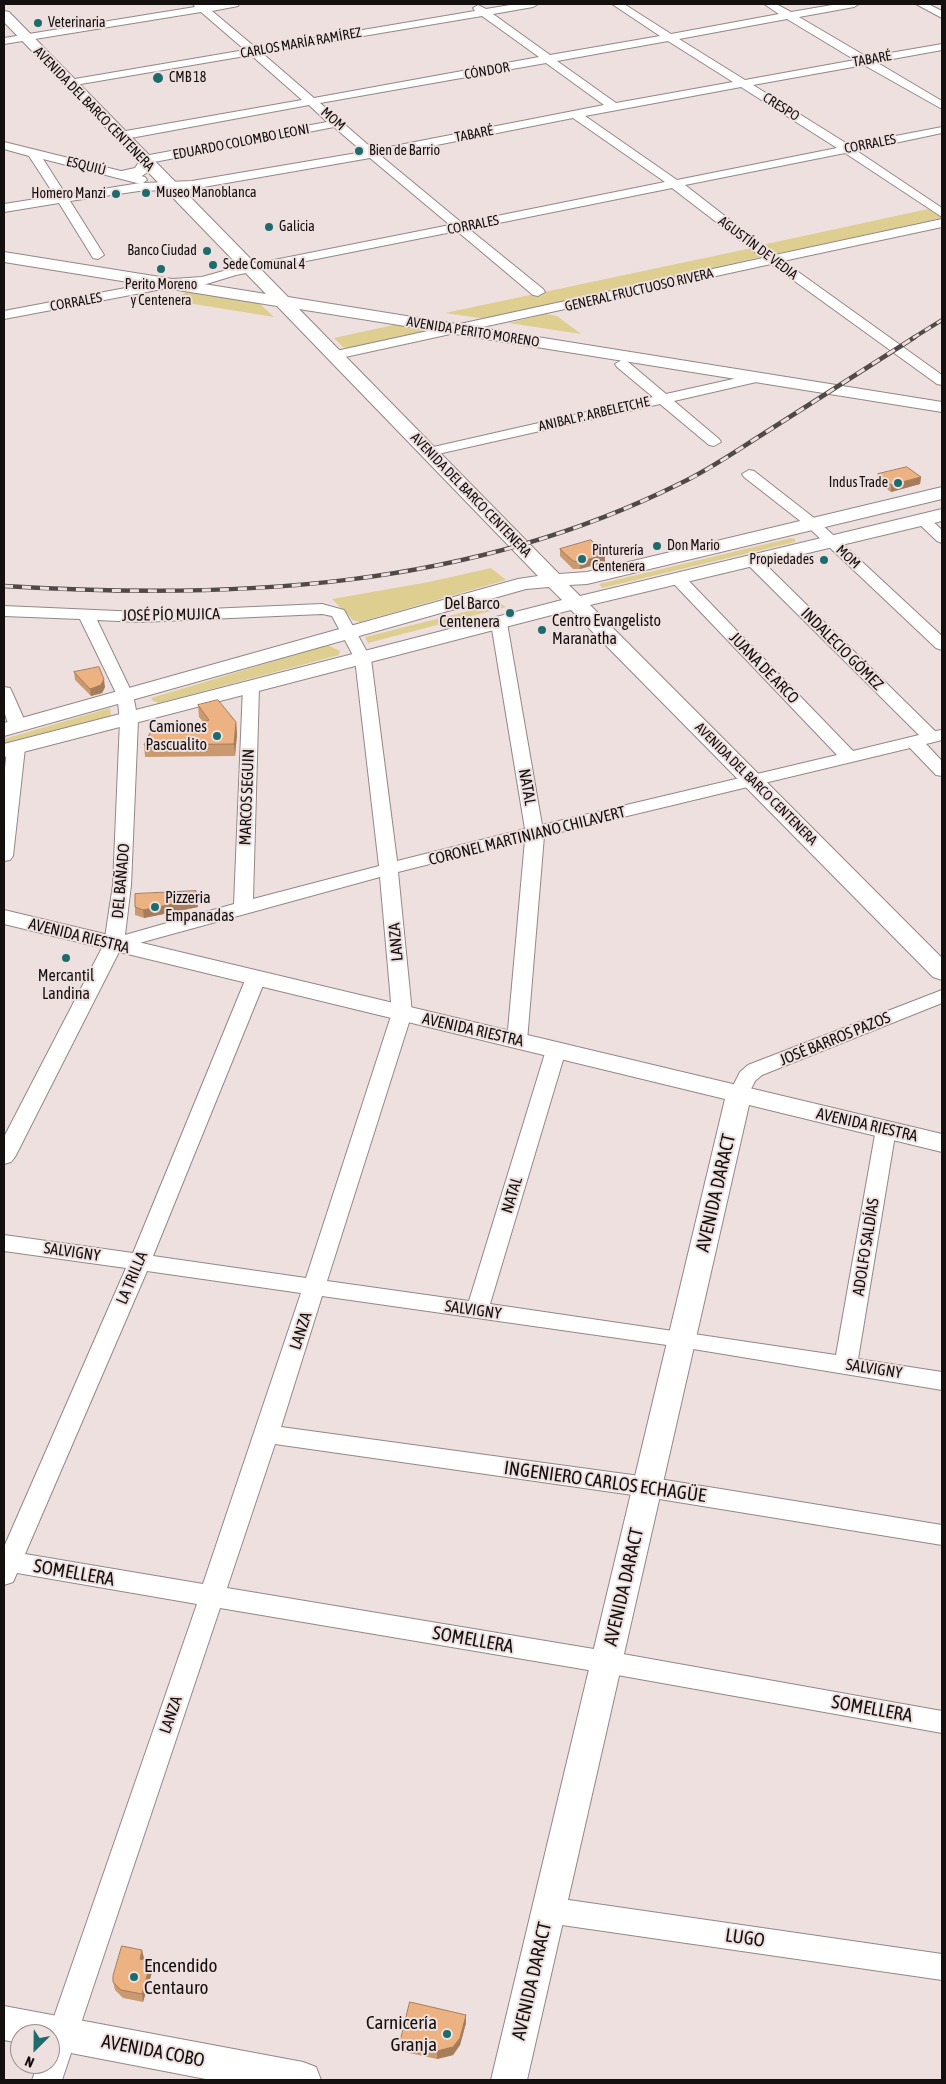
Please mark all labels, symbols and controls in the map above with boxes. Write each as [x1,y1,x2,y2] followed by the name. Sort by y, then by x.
[48,15,106,31] place label: Veterinaria
[32,17,44,29] marker: Veterinaria
[239,24,363,62] street label: CARLOS MARÍA RAMÍREZ
[30,43,158,175] street label: AVENIDA DEL BARCO CENTENERA
[851,47,893,71] street label: TABARÉ
[463,59,511,83] street label: CÓNDOR
[169,70,206,86] place label: CMB 18
[151,71,165,85] marker: CMB 18
[760,89,802,125] street label: CRESPO
[317,104,349,134] street label: MOM
[171,121,311,163] street label: EDUARDO COLOMBO LEONI
[453,122,495,146] street label: TABARÉ
[843,131,897,157] street label: CORRALES
[369,143,440,159] place label: Bien de Barrio
[353,145,365,157] marker: Bien de Barrio
[65,153,107,179] street label: ESQUIÚ
[156,185,256,201] place label: Museo Manoblanca
[31,186,106,202] place label: Homero Manzi
[140,187,152,199] marker: Museo Manoblanca
[110,188,122,200] marker: Homero Manzi
[446,212,500,238] street label: CORRALES
[715,213,801,283] street label: AGUSTÍN DE VEDIA
[279,219,315,235] place label: Galicia
[263,221,275,233] marker: Galicia
[127,243,197,259] place label: Banco Ciudad
[201,245,213,257] marker: Banco Ciudad
[223,257,305,273] place label: Sede Comunal 4
[207,259,219,271] marker: Sede Comunal 4
[155,263,167,275] marker: Perito Moreno y Centenera
[563,265,715,315] street label: GENERAL FRUCTUOSO RIVERA
[125,277,197,310] place label: Perito Moreno y Centenera
[49,289,103,315] street label: CORRALES
[405,313,541,351] street label: AVENIDA PERITO MORENO
[537,393,651,435] street label: ANIBAL P. ARBELETCHE
[407,429,535,561] street label: AVENIDA DEL BARCO CENTENERA
[829,475,888,491] place label: Indus Trade
[892,477,904,489] marker: Indus Trade
[667,538,720,554] place label: Don Mario
[651,540,663,552] marker: Don Mario
[832,542,864,572] street label: MOM
[592,543,645,576] place label: Pinturería Centenera
[749,552,814,568] place label: Propiedades
[576,553,588,565] marker: Pinturería Centenera
[818,554,830,566] marker: Propiedades
[439,594,500,632] place label: Del Barco Centenera
[797,604,887,694] street label: INDALECIO GÓMEZ
[122,605,220,625] street label: JOSÉ PÍO MUJICA
[504,607,516,619] marker: Del Barco Centenera
[552,611,661,649] place label: Centro Evangelisto Maranatha
[536,624,548,636] marker: Centro Evangelisto Maranatha
[725,628,803,708] street label: JUANA DE ARCO
[145,717,207,755] place label: Camiones Pascualito
[691,719,821,849] street label: AVENIDA DEL BARCO CENTENERA
[211,730,223,742] marker: Camiones Pascualito
[236,748,258,846] street label: MARCOS SEGUIN
[514,767,540,807] street label: NATAL
[427,802,627,870] street label: CORONEL MARTINIANO CHILAVERT
[108,843,134,919] street label: DEL BAÑADO
[165,888,234,926] place label: Pizzeria Empanadas
[149,901,161,913] marker: Pizzeria Empanadas
[27,914,131,958] street label: AVENIDA RIESTRA
[385,922,407,962] street label: LANZA
[60,952,72,964] marker: Mercantil Landina
[38,966,94,1004] place label: Mercantil Landina
[777,1008,893,1070] street label: JOSÉ BARROS PAZOS
[421,1009,525,1051] street label: AVENIDA RIESTRA
[815,1104,919,1146] street label: AVENIDA RIESTRA
[691,1132,741,1254] street label: AVENIDA DARACT
[497,1174,527,1216] street label: NATAL
[849,1197,883,1297] street label: ADOLFO SALDÍAS
[43,1239,101,1265] street label: SALVIGNY
[112,1249,152,1307] street label: LA TRILLA
[444,1297,502,1323] street label: SALVIGNY
[286,1310,316,1352] street label: LANZA
[844,1355,904,1383] street label: SALVIGNY
[503,1457,707,1507] street label: INGENIERO CARLOS ECHAGÜE
[599,1526,649,1648] street label: AVENIDA DARACT
[32,1555,116,1591] street label: SOMELLERA
[431,1622,515,1658] street label: SOMELLERA
[830,1691,914,1727] street label: SOMELLERA
[156,1694,186,1736] street label: LANZA
[507,1920,557,2042] street label: AVENIDA DARACT
[724,1924,766,1952] street label: LUGO
[144,1955,217,1999] place label: Encendido Centauro
[128,1971,140,1983] marker: Encendido Centauro
[366,2012,437,2056] place label: Carnicería Granja
[10,2024,60,2074] north arrow
[441,2028,453,2040] marker: Carnicería Granja
[100,2030,206,2072] street label: AVENIDA COBO
[23,2053,36,2071] text: N

